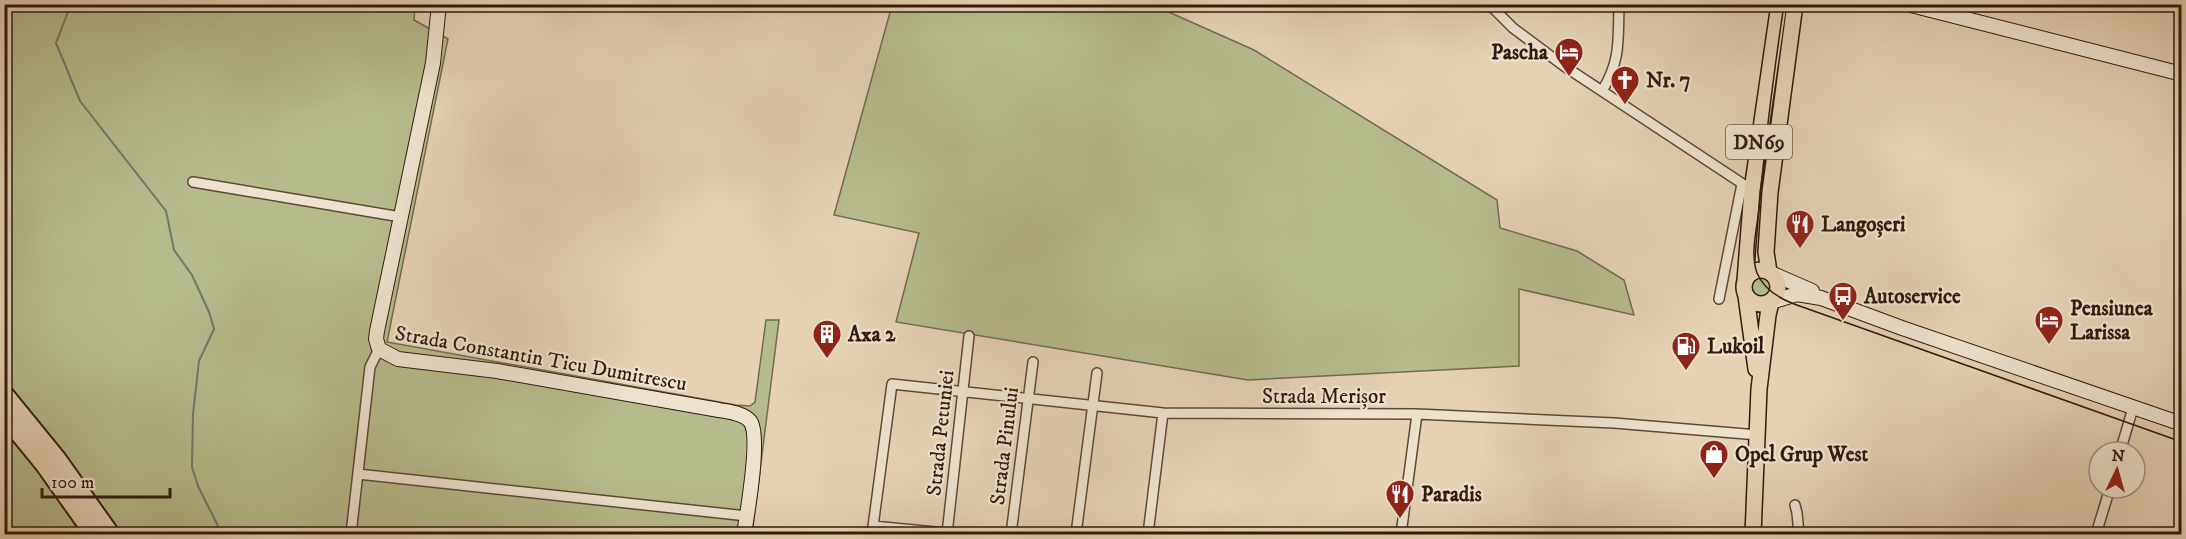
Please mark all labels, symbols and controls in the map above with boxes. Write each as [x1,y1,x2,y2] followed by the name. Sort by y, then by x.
[1553,36,1585,78] hotel icon: Pascha
[1491,40,1549,66] place label: Pascha
[1609,64,1641,106] church icon: Nr. 7
[1646,68,1691,94] place label: Nr. 7
[1726,125,1792,159] road number: DN69
[1784,208,1816,250] restaurant icon: Langoșeri
[1821,212,1906,238] place label: Langoșeri
[1827,280,1859,322] bus stop icon: Autoservice
[1863,284,1961,310] place label: Autoservice
[2070,296,2154,346] place label: Pensiunea Larissa
[2033,304,2065,346] hotel icon: Pensiunea Larissa
[811,318,843,360] building icon: Axa 2
[393,320,689,397] street label: Strada Constantin Ticu Dumitrescu
[847,322,896,348] place label: Axa 2
[1670,330,1702,372] fuel station icon: Lukoil
[1707,334,1765,360] place label: Lukoil
[921,369,961,497] street label: Strada Petuniei
[1262,384,1386,410] street label: Strada Merișor
[985,386,1025,507] street label: Strada Pinului
[1698,438,1730,480] shop icon: Opel Grup West
[2087,440,2147,500] north arrow
[1735,442,1869,468] place label: Opel Grup West
[2111,446,2126,467] text: N
[42,461,170,499] scale bar
[51,472,94,494] text: 100 m
[1384,478,1416,520] restaurant icon: Paradis
[1421,482,1482,508] place label: Paradis

